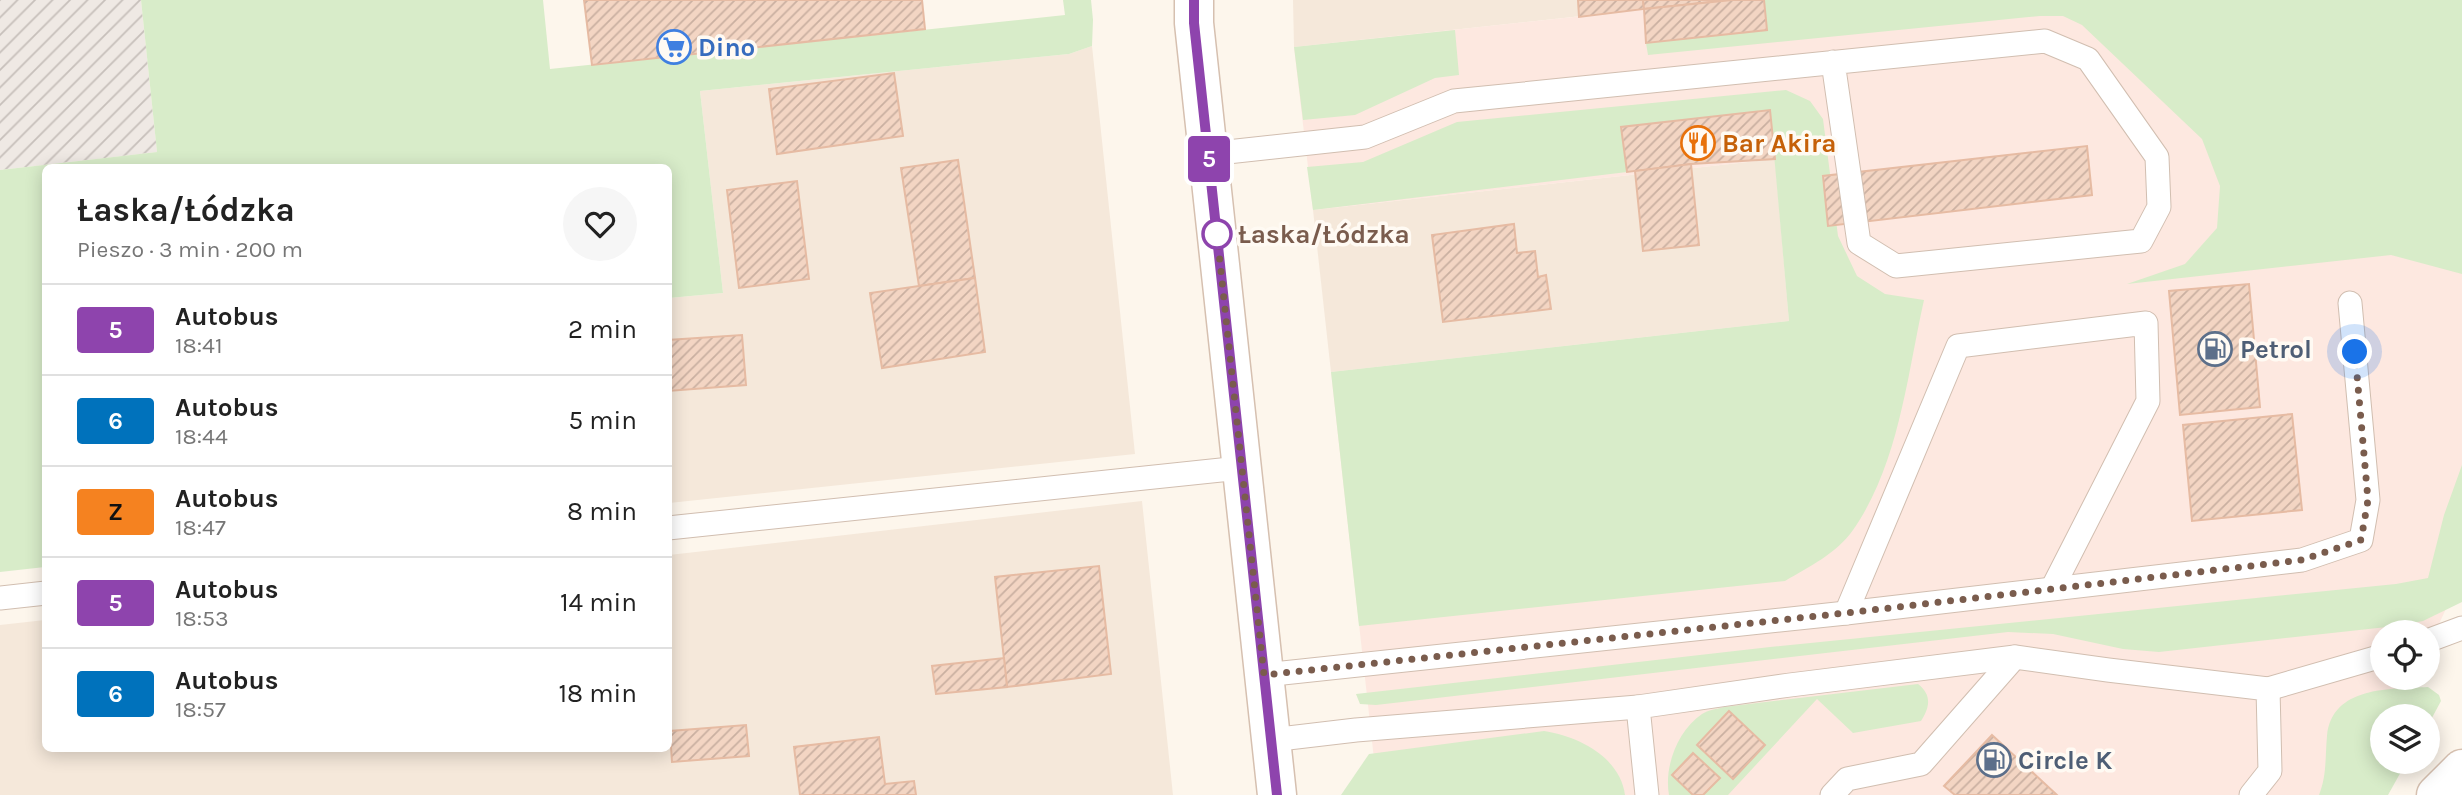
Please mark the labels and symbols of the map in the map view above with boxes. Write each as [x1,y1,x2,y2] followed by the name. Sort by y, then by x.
[655,28,693,66] supermarket icon: Dino
[698,32,755,63] place label: Dino
[1679,124,1717,162] restaurant icon: Bar Akira
[1722,128,1836,159] place label: Bar Akira
[1186,136,1232,182] line badge: 5
[1202,219,1232,249] marker: Łaska/Łódzka
[1238,219,1410,250] place label: Łaska/Łódzka
[2196,330,2234,368] fuel station icon: Petrol
[2240,334,2312,365] place label: Petrol
[2337,334,2372,369] your location
[1975,741,2013,779] fuel station icon: Circle K
[2018,745,2112,776] place label: Circle K

